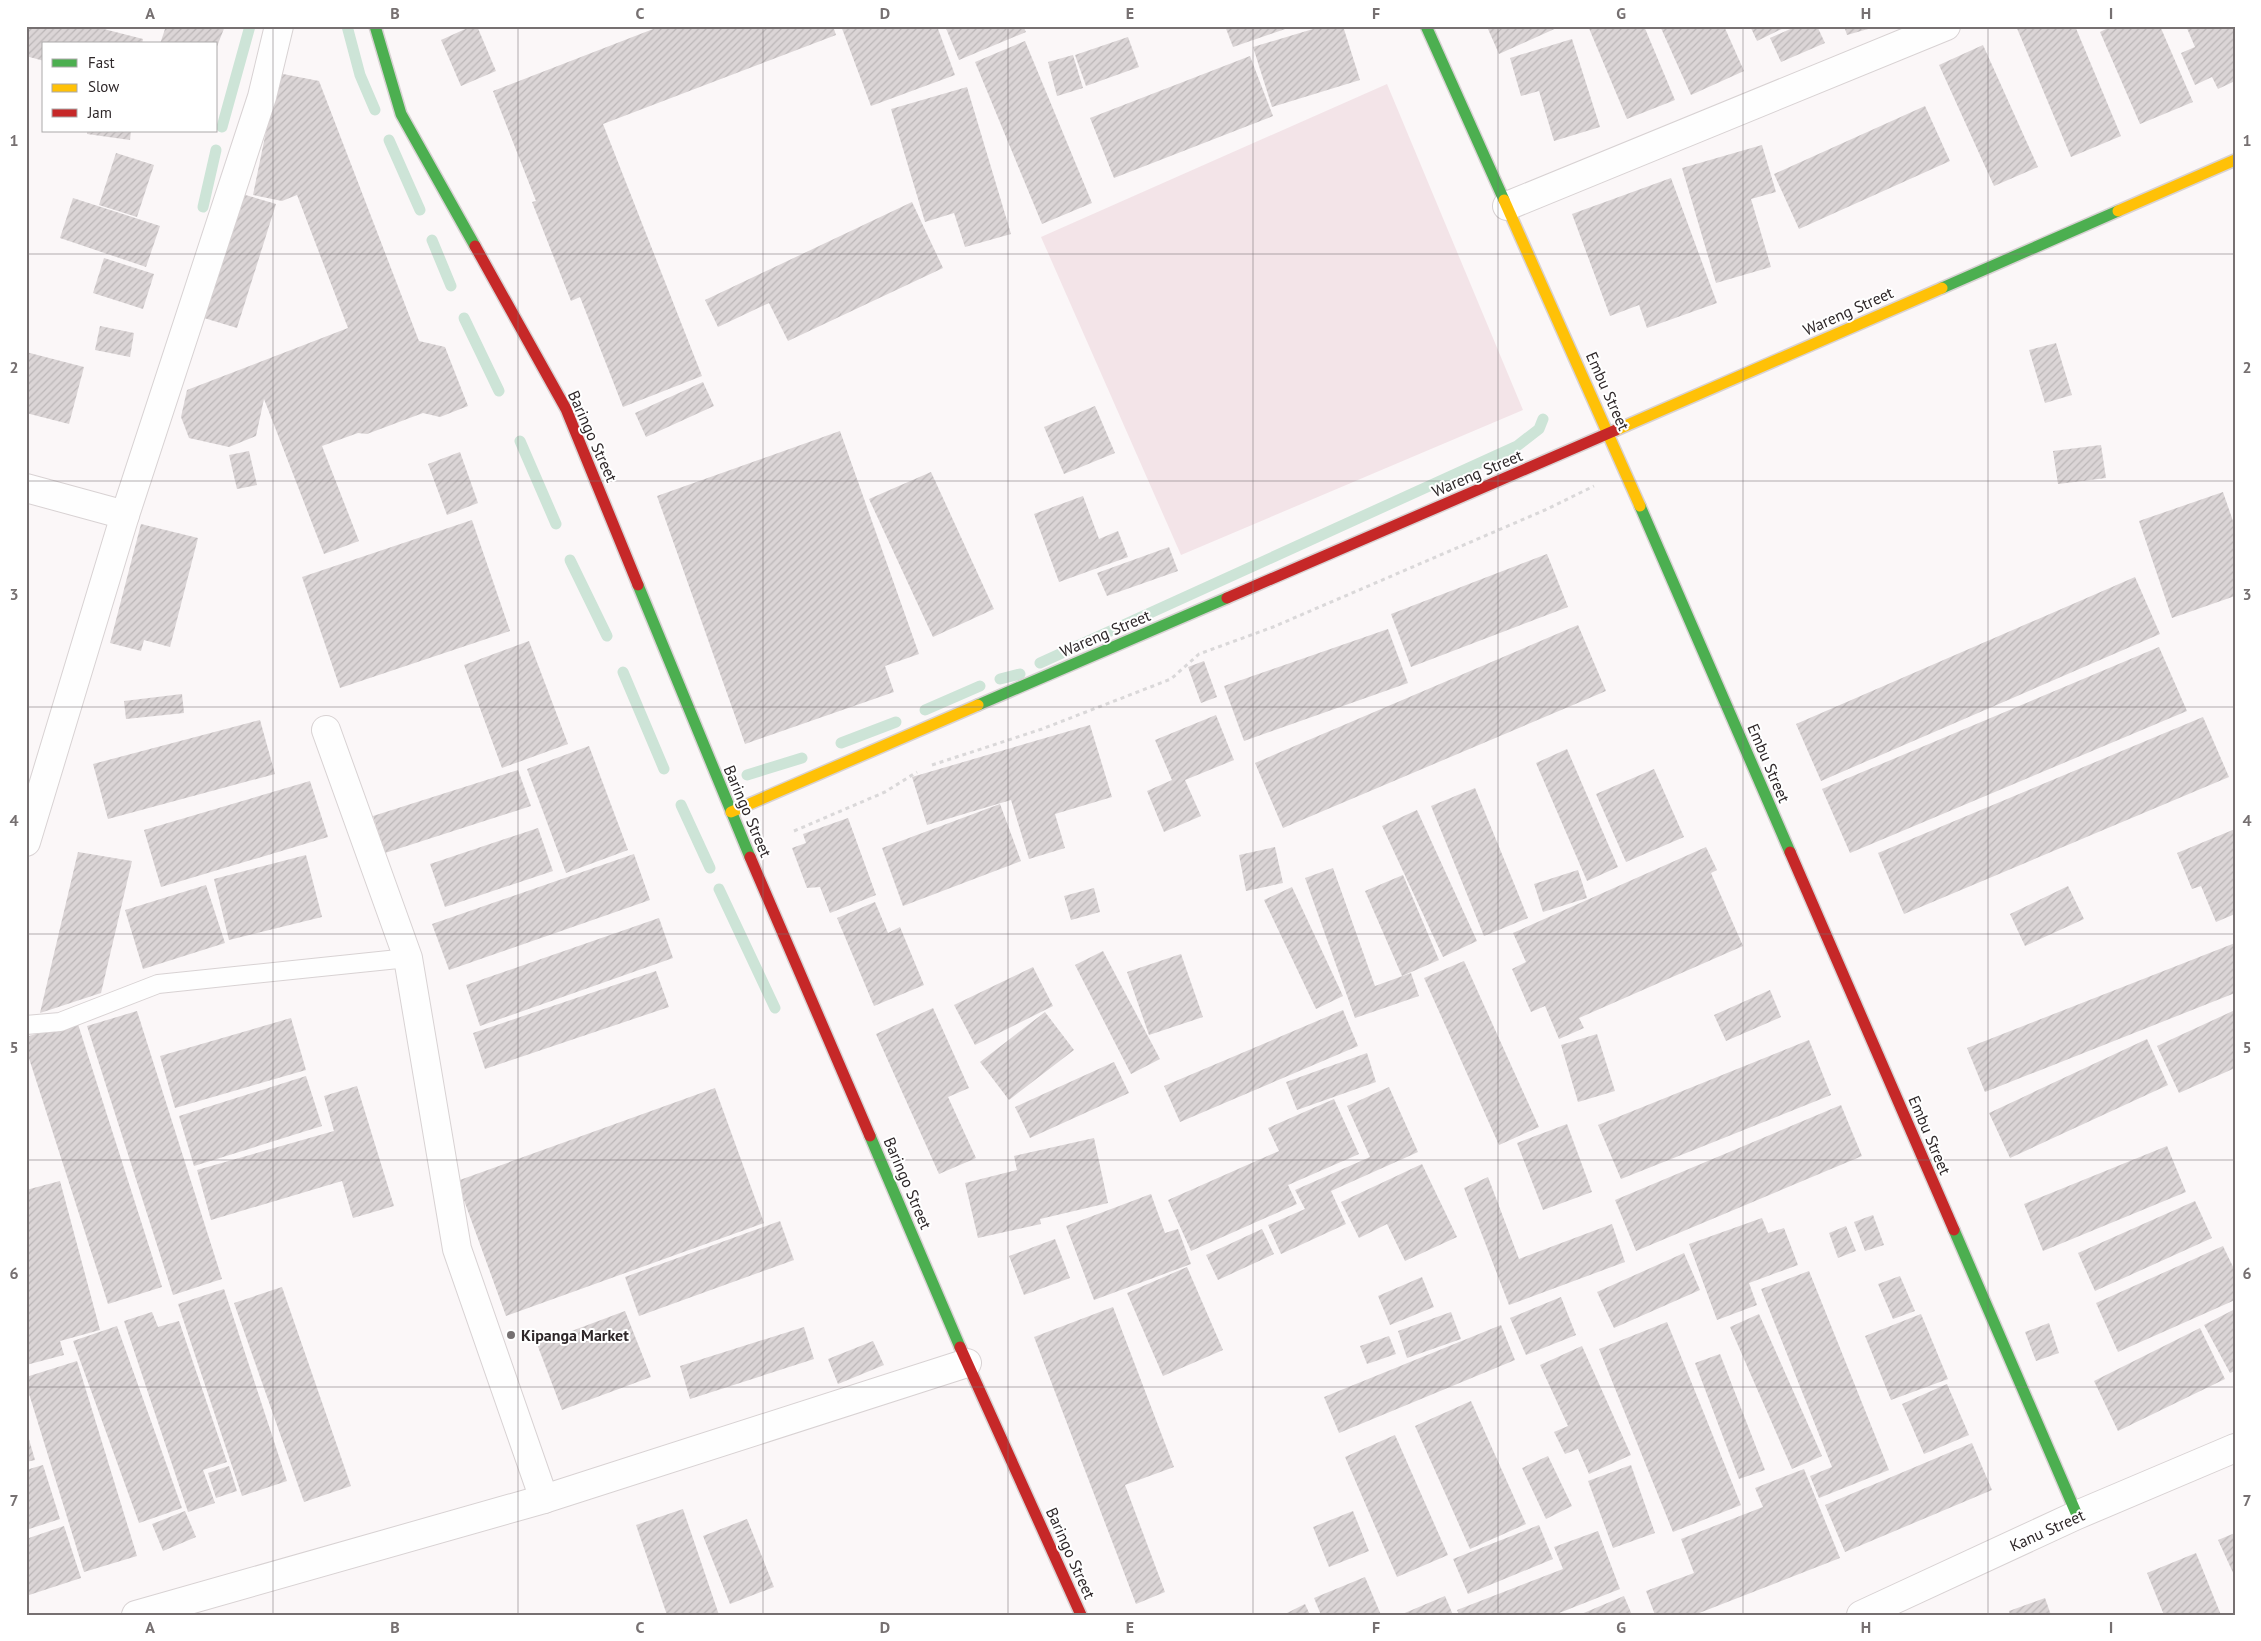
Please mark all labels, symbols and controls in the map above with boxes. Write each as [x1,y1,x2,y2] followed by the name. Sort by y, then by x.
[145,3,155,23] text: A
[390,3,400,23] text: B
[636,3,645,23] text: C
[880,3,890,23] text: D
[1126,3,1134,23] text: E
[1372,3,1380,23] text: F
[1616,3,1626,23] text: G
[1861,3,1871,23] text: H
[2109,3,2113,23] text: I
[42,42,218,132] legend
[88,53,115,72] text: Fast
[88,77,119,96] text: Slow
[87,103,112,122] text: Jam
[9,130,19,150] text: 1
[2242,130,2252,150] text: 1
[1800,282,1897,340] street label: Wareng Street
[1582,349,1634,434] street label: Embu Street
[9,357,19,377] text: 2
[2242,357,2252,377] text: 2
[564,387,622,485] street label: Baringo Street
[1429,445,1526,501] street label: Wareng Street
[9,584,19,604] text: 3
[2242,584,2252,604] text: 3
[1057,605,1154,661] street label: Wareng Street
[1743,720,1795,806] street label: Embu Street
[720,762,777,861] street label: Baringo Street
[9,810,19,830] text: 4
[2242,810,2252,830] text: 4
[9,1037,19,1057] text: 5
[2242,1037,2252,1057] text: 5
[1904,1092,1956,1178] street label: Embu Street
[880,1134,937,1233] street label: Baringo Street
[9,1263,19,1283] text: 6
[2242,1263,2252,1283] text: 6
[521,1325,629,1345] place label: Kipanga Market
[505,1329,517,1341] marker: Kipanga Market
[9,1490,19,1510] text: 7
[2242,1490,2252,1510] text: 7
[1042,1504,1100,1602] street label: Baringo Street
[2006,1504,2088,1555] street label: Kanu Street
[145,1617,155,1637] text: A
[390,1617,400,1637] text: B
[636,1617,645,1637] text: C
[880,1617,890,1637] text: D
[1126,1617,1134,1637] text: E
[1372,1617,1380,1637] text: F
[1616,1617,1626,1637] text: G
[1861,1617,1871,1637] text: H
[2109,1617,2113,1637] text: I

